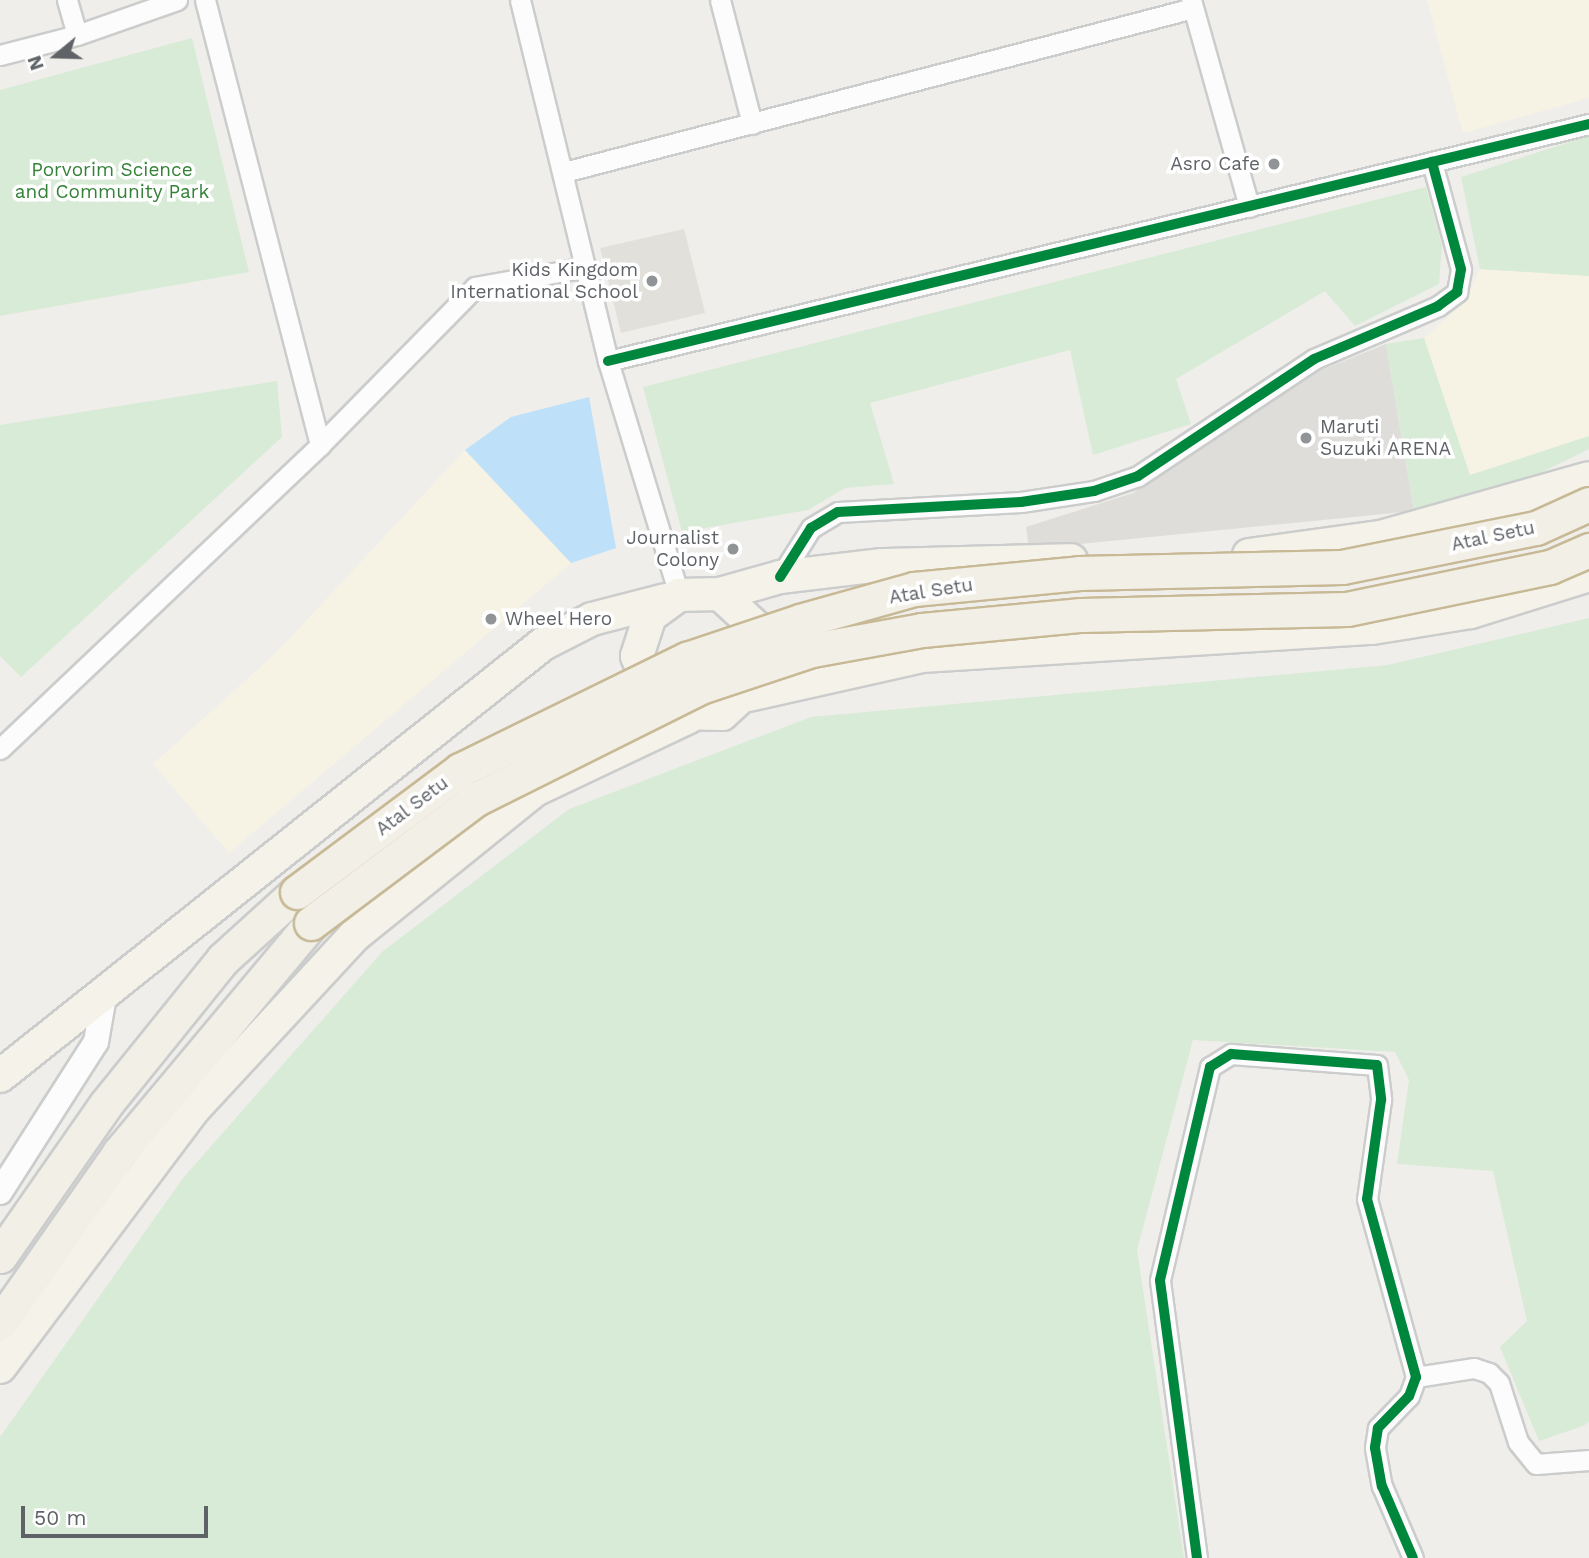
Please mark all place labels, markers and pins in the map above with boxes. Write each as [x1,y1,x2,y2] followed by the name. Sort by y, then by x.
[1170,153,1260,175] place label: Asro Cafe
[1266,156,1282,172] marker: Asro Cafe
[450,259,638,303] place label: Kids Kingdom International School
[644,273,660,289] marker: Kids Kingdom International School
[1320,416,1452,460] place label: Maruti Suzuki ARENA
[1298,430,1314,446] marker: Maruti Suzuki ARENA
[626,527,719,571] place label: Journalist Colony
[725,541,741,557] marker: Journalist Colony
[505,608,613,630] place label: Wheel Hero
[483,611,499,627] marker: Wheel Hero

